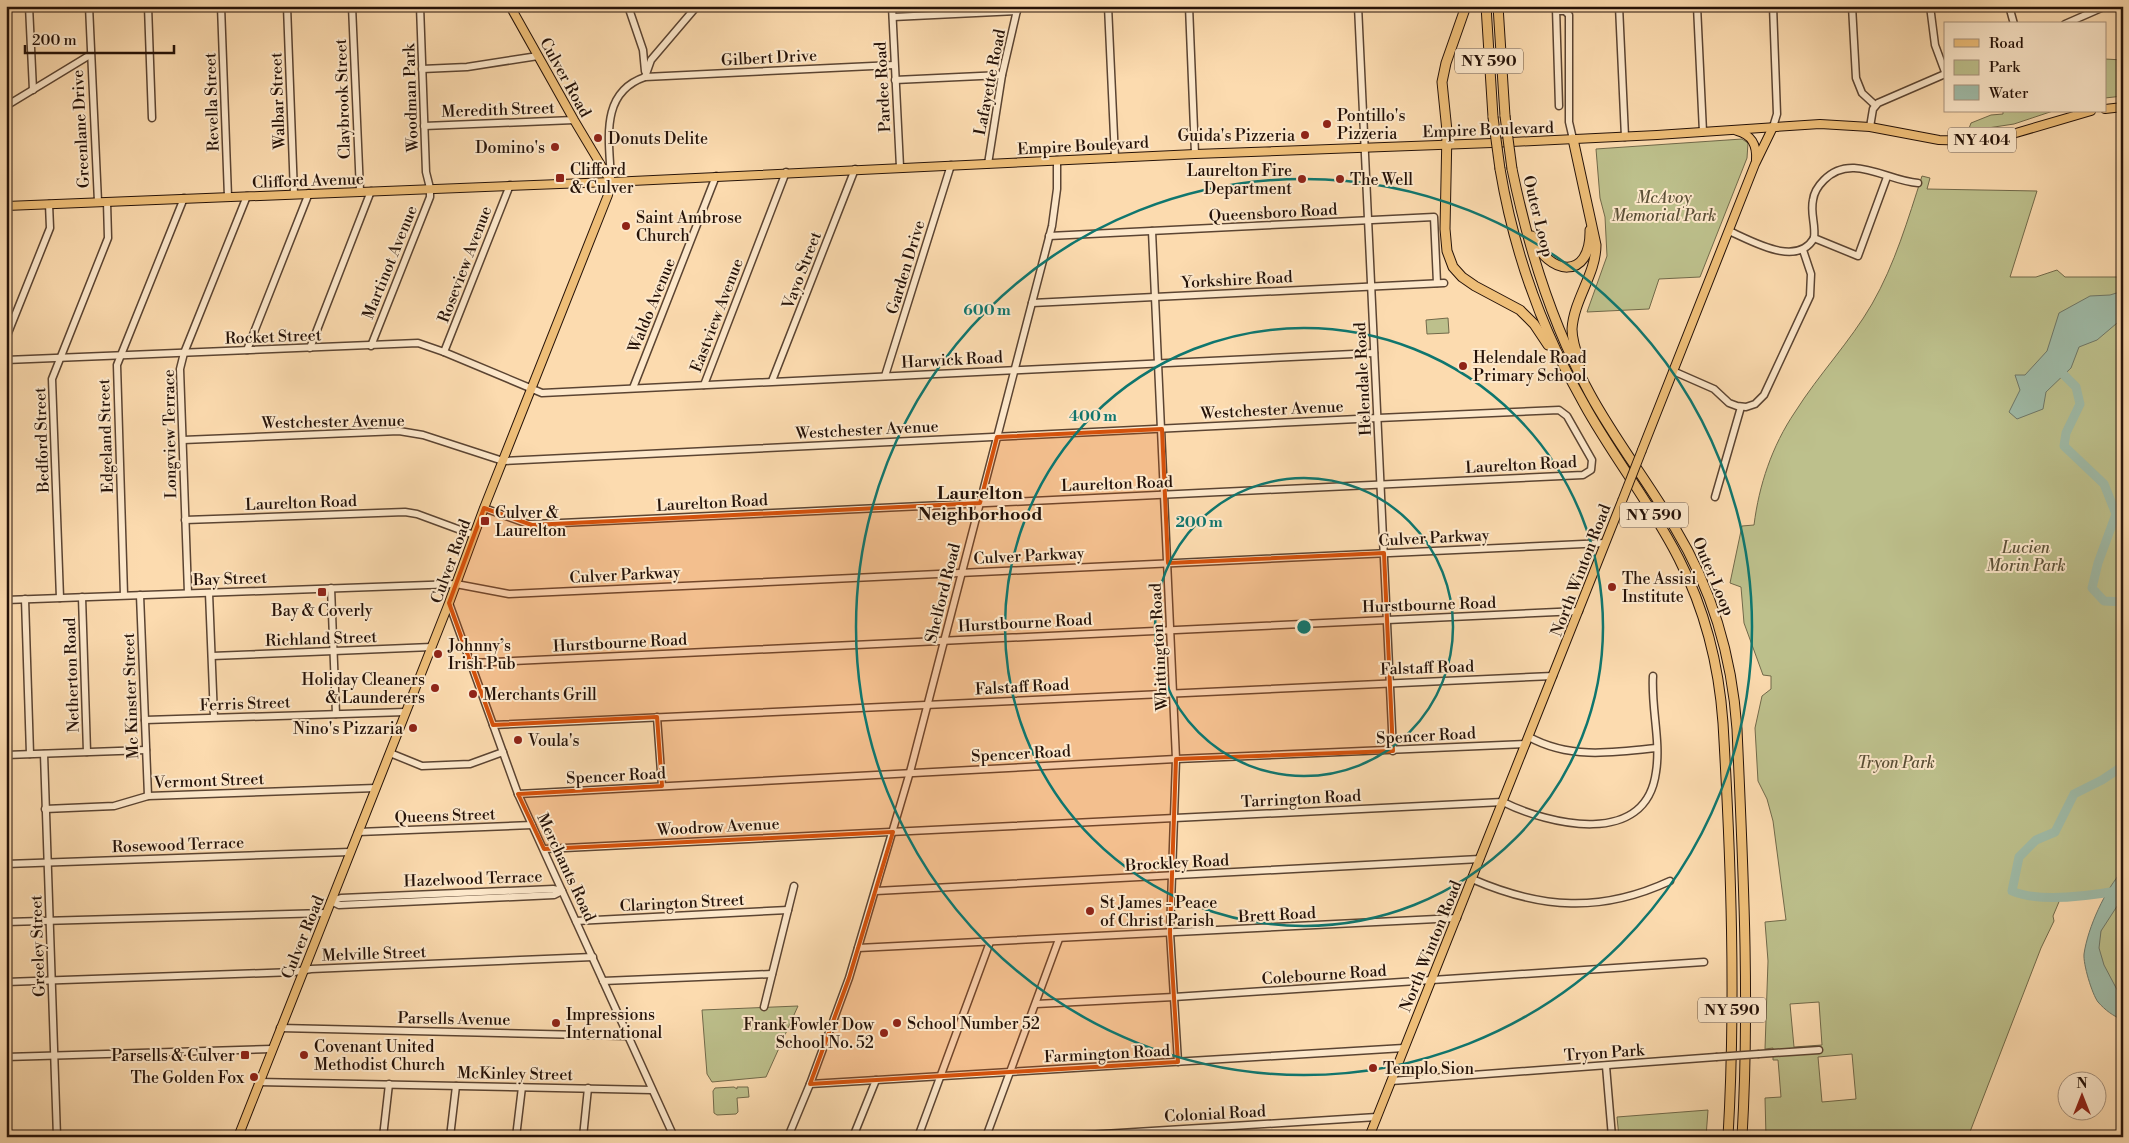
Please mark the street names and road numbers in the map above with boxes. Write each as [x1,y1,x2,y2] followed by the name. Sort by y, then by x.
[970,27,1010,137] street label: Lafayette Road
[535,34,595,121] street label: Culver Road
[331,38,355,159] street label: Claybrook Street
[871,41,895,133] street label: Pardee Road
[399,42,423,154] street label: Woodman Park
[721,45,818,70] street label: Gilbert Drive
[1455,48,1523,74] road number: NY 590
[200,52,224,152] street label: Revella Street
[266,52,290,151] street label: Walbar Street
[68,69,94,189] street label: Greenlane Drive
[441,98,555,122] street label: Meredith Street
[1422,118,1554,142] street label: Empire Boulevard
[1948,128,2016,152] road number: NY 404
[1017,133,1149,159] street label: Empire Boulevard
[252,169,364,193] street label: Clifford Avenue
[1518,173,1558,259] street label: Outer Loop
[1208,200,1338,226] street label: Queensboro Road
[358,203,422,322] street label: Martinot Avenue
[434,203,496,325] street label: Roseview Avenue
[882,218,930,317] street label: Garden Drive
[778,229,826,313] street label: Vayo Street
[623,255,680,357] street label: Waldo Avenue
[686,256,748,375] street label: Eastview Avenue
[1180,267,1293,293] street label: Yorkshire Road
[1350,322,1376,436] street label: Helendale Road
[224,325,322,349] street label: Rocket Street
[901,347,1003,373] street label: Harwick Road
[159,369,181,499] street label: Longview Terrace
[94,378,118,494] street label: Edgeland Street
[30,387,54,494] street label: Bedford Street
[1199,396,1344,424] street label: Westchester Avenue
[260,411,405,433] street label: Westchester Avenue
[794,416,939,444] street label: Westchester Avenue
[1465,452,1577,478] street label: Laurelton Road
[1061,472,1173,496] street label: Laurelton Road
[656,490,768,516] street label: Laurelton Road
[245,491,357,515] street label: Laurelton Road
[1547,501,1615,639] street label: North Winton Road
[1620,502,1688,528] road number: NY 590
[426,517,475,606] street label: Culver Road
[1378,525,1490,551] street label: Culver Parkway
[1688,534,1739,619] street label: Outer Loop
[921,541,965,645] street label: Shelford Road
[973,543,1085,569] street label: Culver Parkway
[569,562,681,588] street label: Culver Parkway
[192,568,268,590] street label: Bay Street
[1146,583,1172,712] street label: Whittington Road
[1362,593,1496,617] street label: Hurstbourne Road
[957,609,1093,636] street label: Hurstbourne Road
[60,617,84,733] street label: Netherton Road
[265,627,378,651] street label: Richland Street
[552,629,688,656] street label: Hurstbourne Road
[119,632,143,759] street label: Mc Kinster Street
[1380,656,1474,680] street label: Falstaff Road
[974,675,1070,699] street label: Falstaff Road
[199,692,291,716] street label: Ferris Street
[1376,723,1476,749] street label: Spencer Road
[971,741,1071,767] street label: Spencer Road
[566,763,666,789] street label: Spencer Road
[153,769,265,793] street label: Vermont Street
[1240,786,1362,812] street label: Tarrington Road
[394,804,496,828] street label: Queens Street
[532,810,600,925] street label: Merchants Road
[655,814,780,840] street label: Woodrow Avenue
[111,833,245,857] street label: Rosewood Terrace
[1123,850,1230,876] street label: Brockley Road
[403,867,543,891] street label: Hazelwood Terrace
[1395,878,1466,1015] street label: North Winton Road
[619,890,745,916] street label: Clarington Street
[277,893,329,982] street label: Culver Road
[26,894,50,997] street label: Greeley Street
[1237,903,1316,927] street label: Brett Road
[321,942,427,966] street label: Melville Street
[1261,961,1387,989] street label: Colebourne Road
[1698,998,1766,1022] road number: NY 590
[397,1008,511,1030] street label: Parsells Avenue
[1563,1040,1647,1066] street label: Tryon Park
[1043,1041,1171,1067] street label: Farmington Road
[457,1063,573,1085] street label: McKinley Street
[1164,1101,1266,1127] street label: Colonial Road

